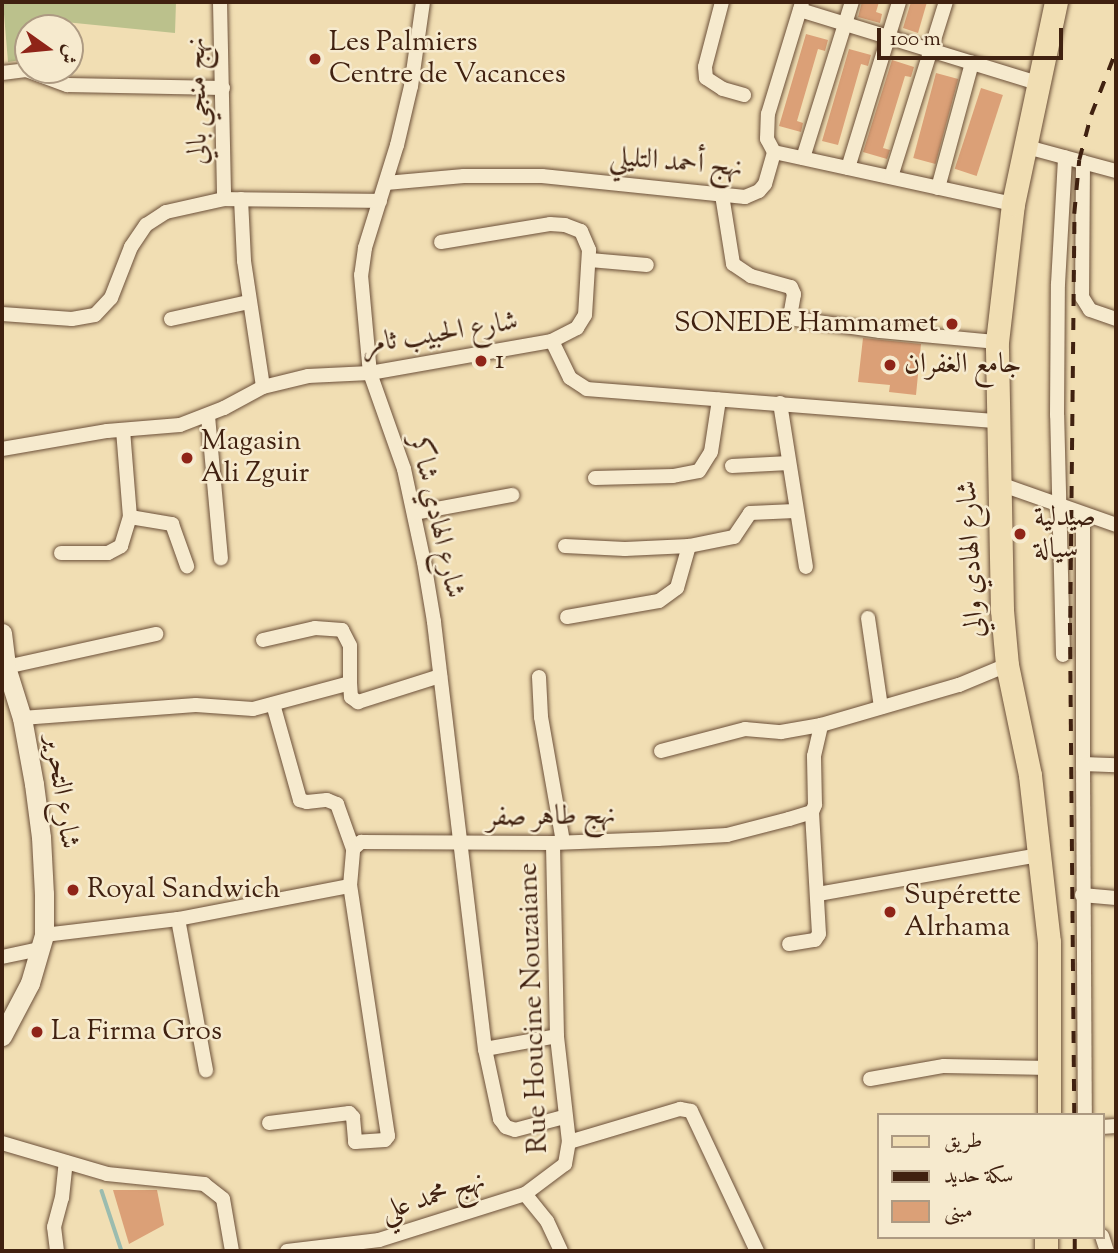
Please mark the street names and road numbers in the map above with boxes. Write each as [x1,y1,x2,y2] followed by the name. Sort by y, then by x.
[180,37,216,165] street label: نهج منجي بالي
[608,140,744,186] street label: نهج أحمد التليلي
[360,305,520,363] street label: شارع الحبيب ثامر
[401,432,471,602] street label: شارع الهادي شاكر
[951,480,993,638] street label: شارع الهادي والي
[36,733,86,851] street label: شارع التحرير
[486,799,616,835] street label: نهج طاهر صفر
[512,862,556,1154] street label: Rue Houcine Nouzaiane
[377,1164,489,1230] street label: نهج محمد علي

